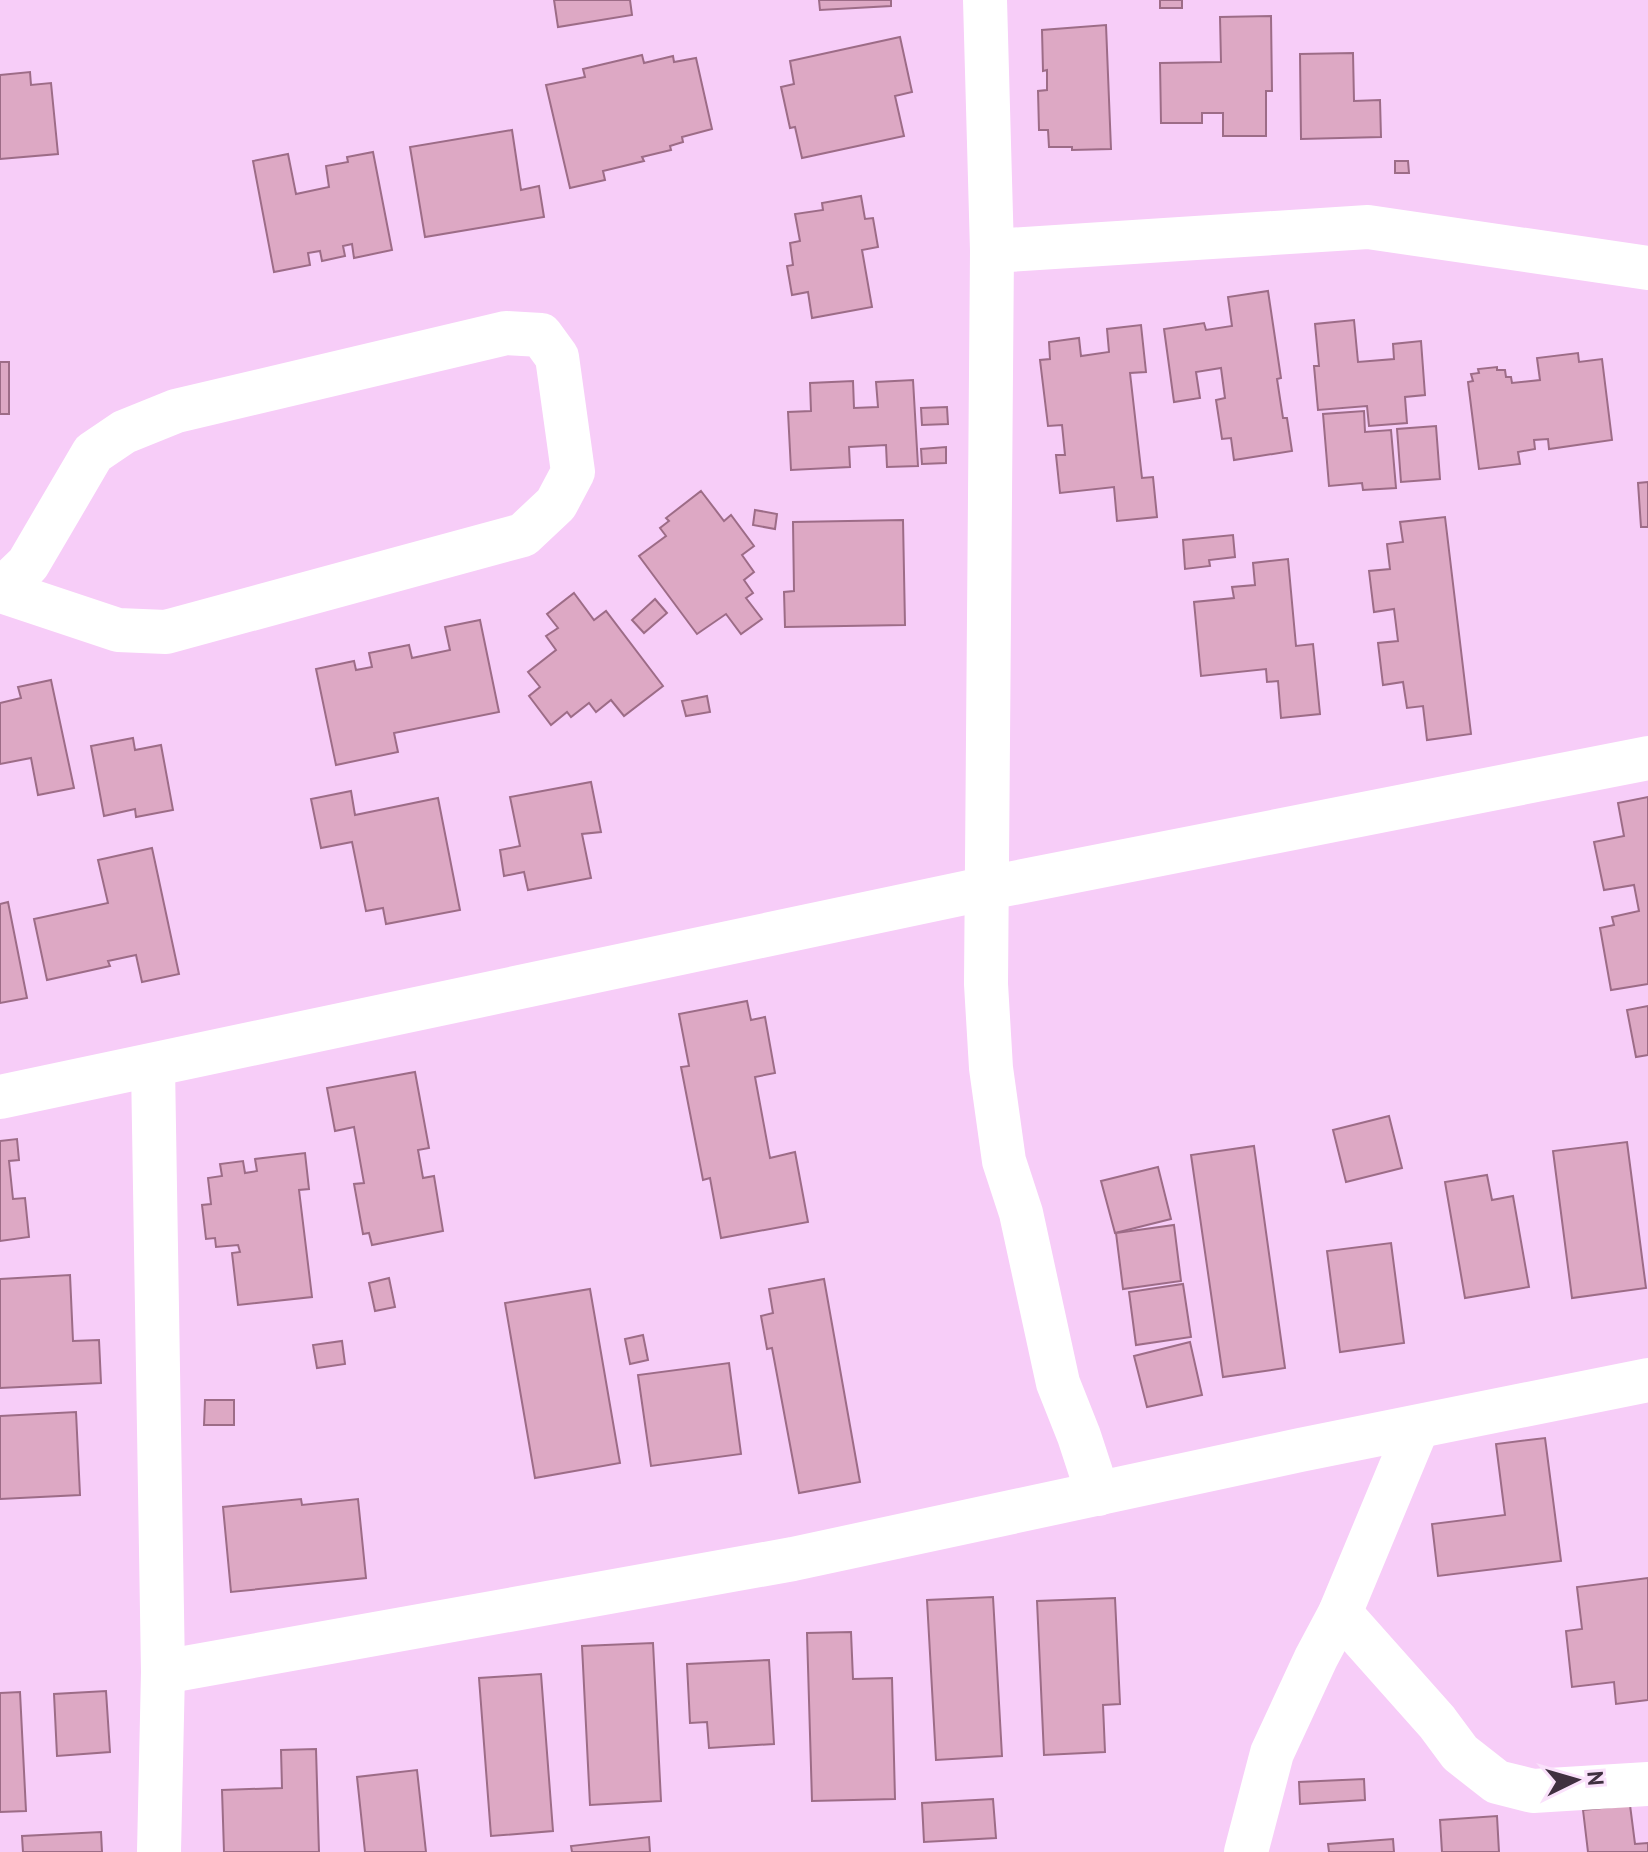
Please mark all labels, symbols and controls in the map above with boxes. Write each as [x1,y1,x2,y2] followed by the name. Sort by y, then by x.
[1536,1740,1616,1820] north arrow
[1581,1770,1611,1787] text: N

